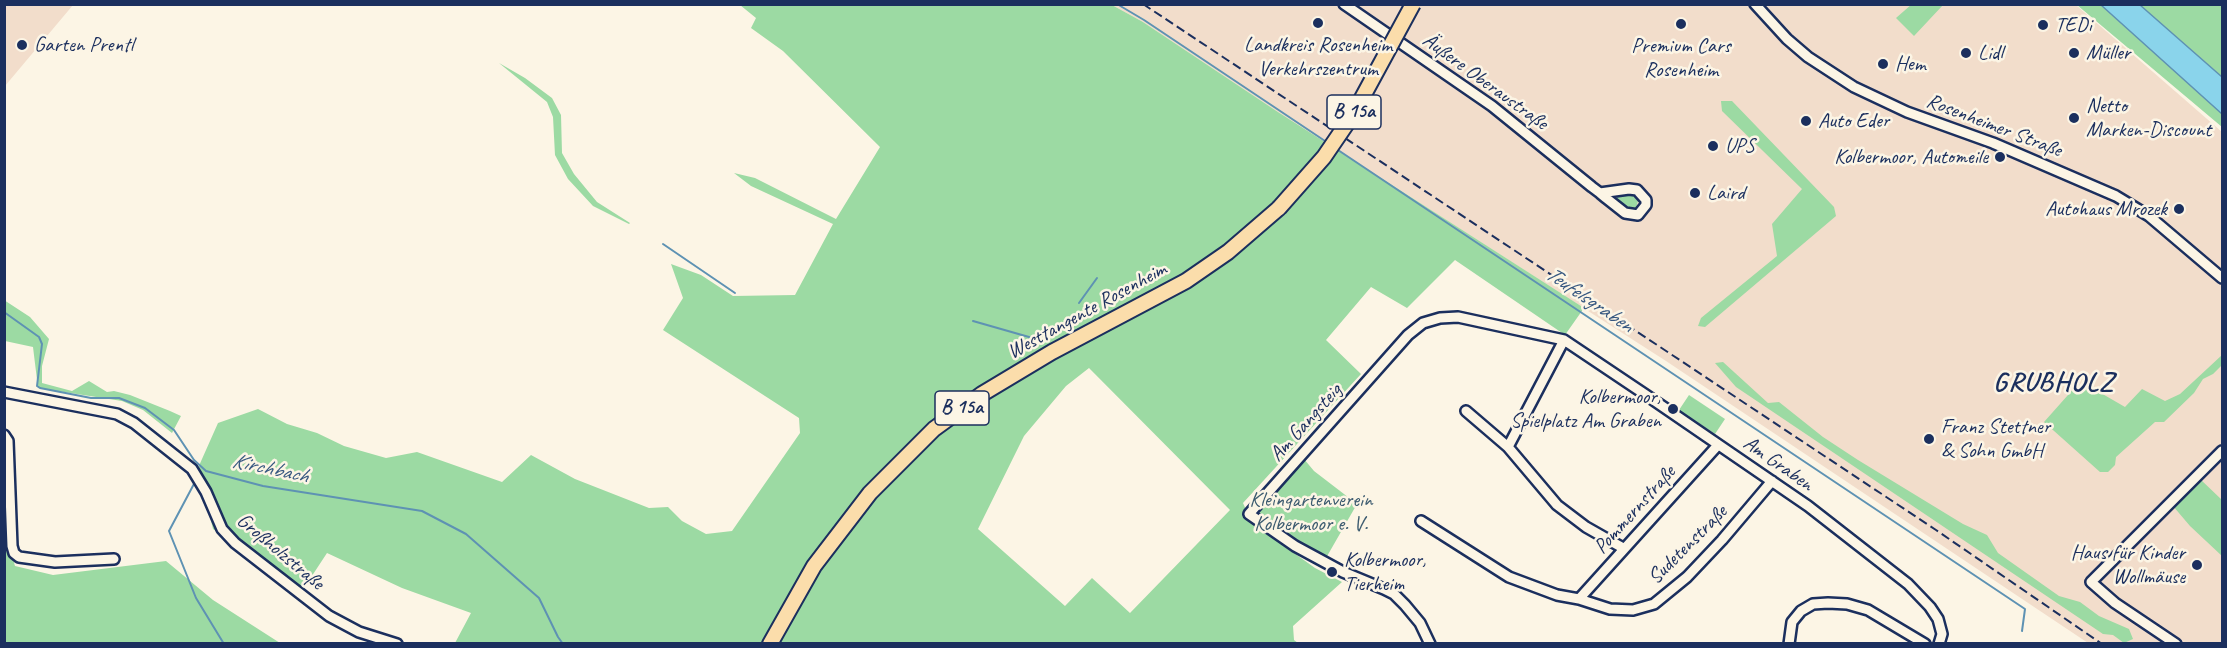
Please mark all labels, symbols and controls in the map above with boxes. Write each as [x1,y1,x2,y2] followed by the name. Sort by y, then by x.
[2055,12,2092,38] place label: TEDi
[1311,16,1325,30] marker: Landkreis Rosenheim Verkehrszentrum
[1674,17,1688,31] marker: Premium Cars Rosenheim
[2036,18,2050,32] marker: TEDi
[1417,28,1553,136] street label: Äußere Oberaustraße
[34,32,133,58] place label: Garten Prentl
[1244,32,1392,82] place label: Landkreis Rosenheim Verkehrszentrum
[1631,33,1731,83] place label: Premium Cars Rosenheim
[15,38,29,52] marker: Garten Prentl
[1978,40,2003,66] place label: Lidl
[2086,40,2130,66] place label: Müller
[1959,46,1973,60] marker: Lidl
[2067,46,2081,60] marker: Müller
[1895,51,1925,77] place label: Hem
[1876,57,1890,71] marker: Hem
[1923,89,2065,163] street label: Rosenheimer Straße
[2086,93,2211,143] place label: Netto Marken-Discount
[1327,95,1381,129] road number: B 15a
[1818,108,1889,134] place label: Auto Eder
[2067,111,2081,125] marker: Netto Marken-Discount
[1799,114,1813,128] marker: Auto Eder
[1725,133,1755,159] place label: UPS
[1706,139,1720,153] marker: UPS
[1834,144,1988,170] place label: Kolbermoor, Automeile
[1993,150,2007,164] marker: Kolbermoor, Automeile
[1707,180,1745,206] place label: Laird
[1688,186,1702,200] marker: Laird
[2045,196,2167,222] place label: Autohaus Mrozek
[2172,202,2186,216] marker: Autohaus Mrozek
[1003,257,1171,365] street label: Westtangente Rosenheim
[1540,261,1638,339] water label: Teufelsgraben
[1994,367,2114,399] district label: GRUBHOLZ
[1265,379,1347,467] street label: Am Gangsteig
[1510,384,1661,434] place label: Kolbermoor, Spielplatz Am Graben
[935,391,989,425] road number: B 15a
[1666,402,1680,416] marker: Kolbermoor, Spielplatz Am Graben
[1941,414,2050,464] place label: Franz Stettner & Sohn GmbH
[1738,431,1818,497] street label: Am Graben
[1922,432,1936,446] marker: Franz Stettner & Sohn GmbH
[230,448,310,490] water label: Kirchbach
[1589,461,1681,559] street label: Pommernstraße
[1250,487,1372,537] park label: Kleingartenverein Kolbermoor e. V.
[1643,500,1733,590] street label: Sudetenstraße
[231,508,329,596] street label: Großholzstraße
[2071,540,2185,590] place label: Haus für Kinder Wollmäuse
[1344,547,1426,597] place label: Kolbermoor, Tierheim
[2190,558,2204,572] marker: Haus für Kinder Wollmäuse
[1325,565,1339,579] marker: Kolbermoor, Tierheim

